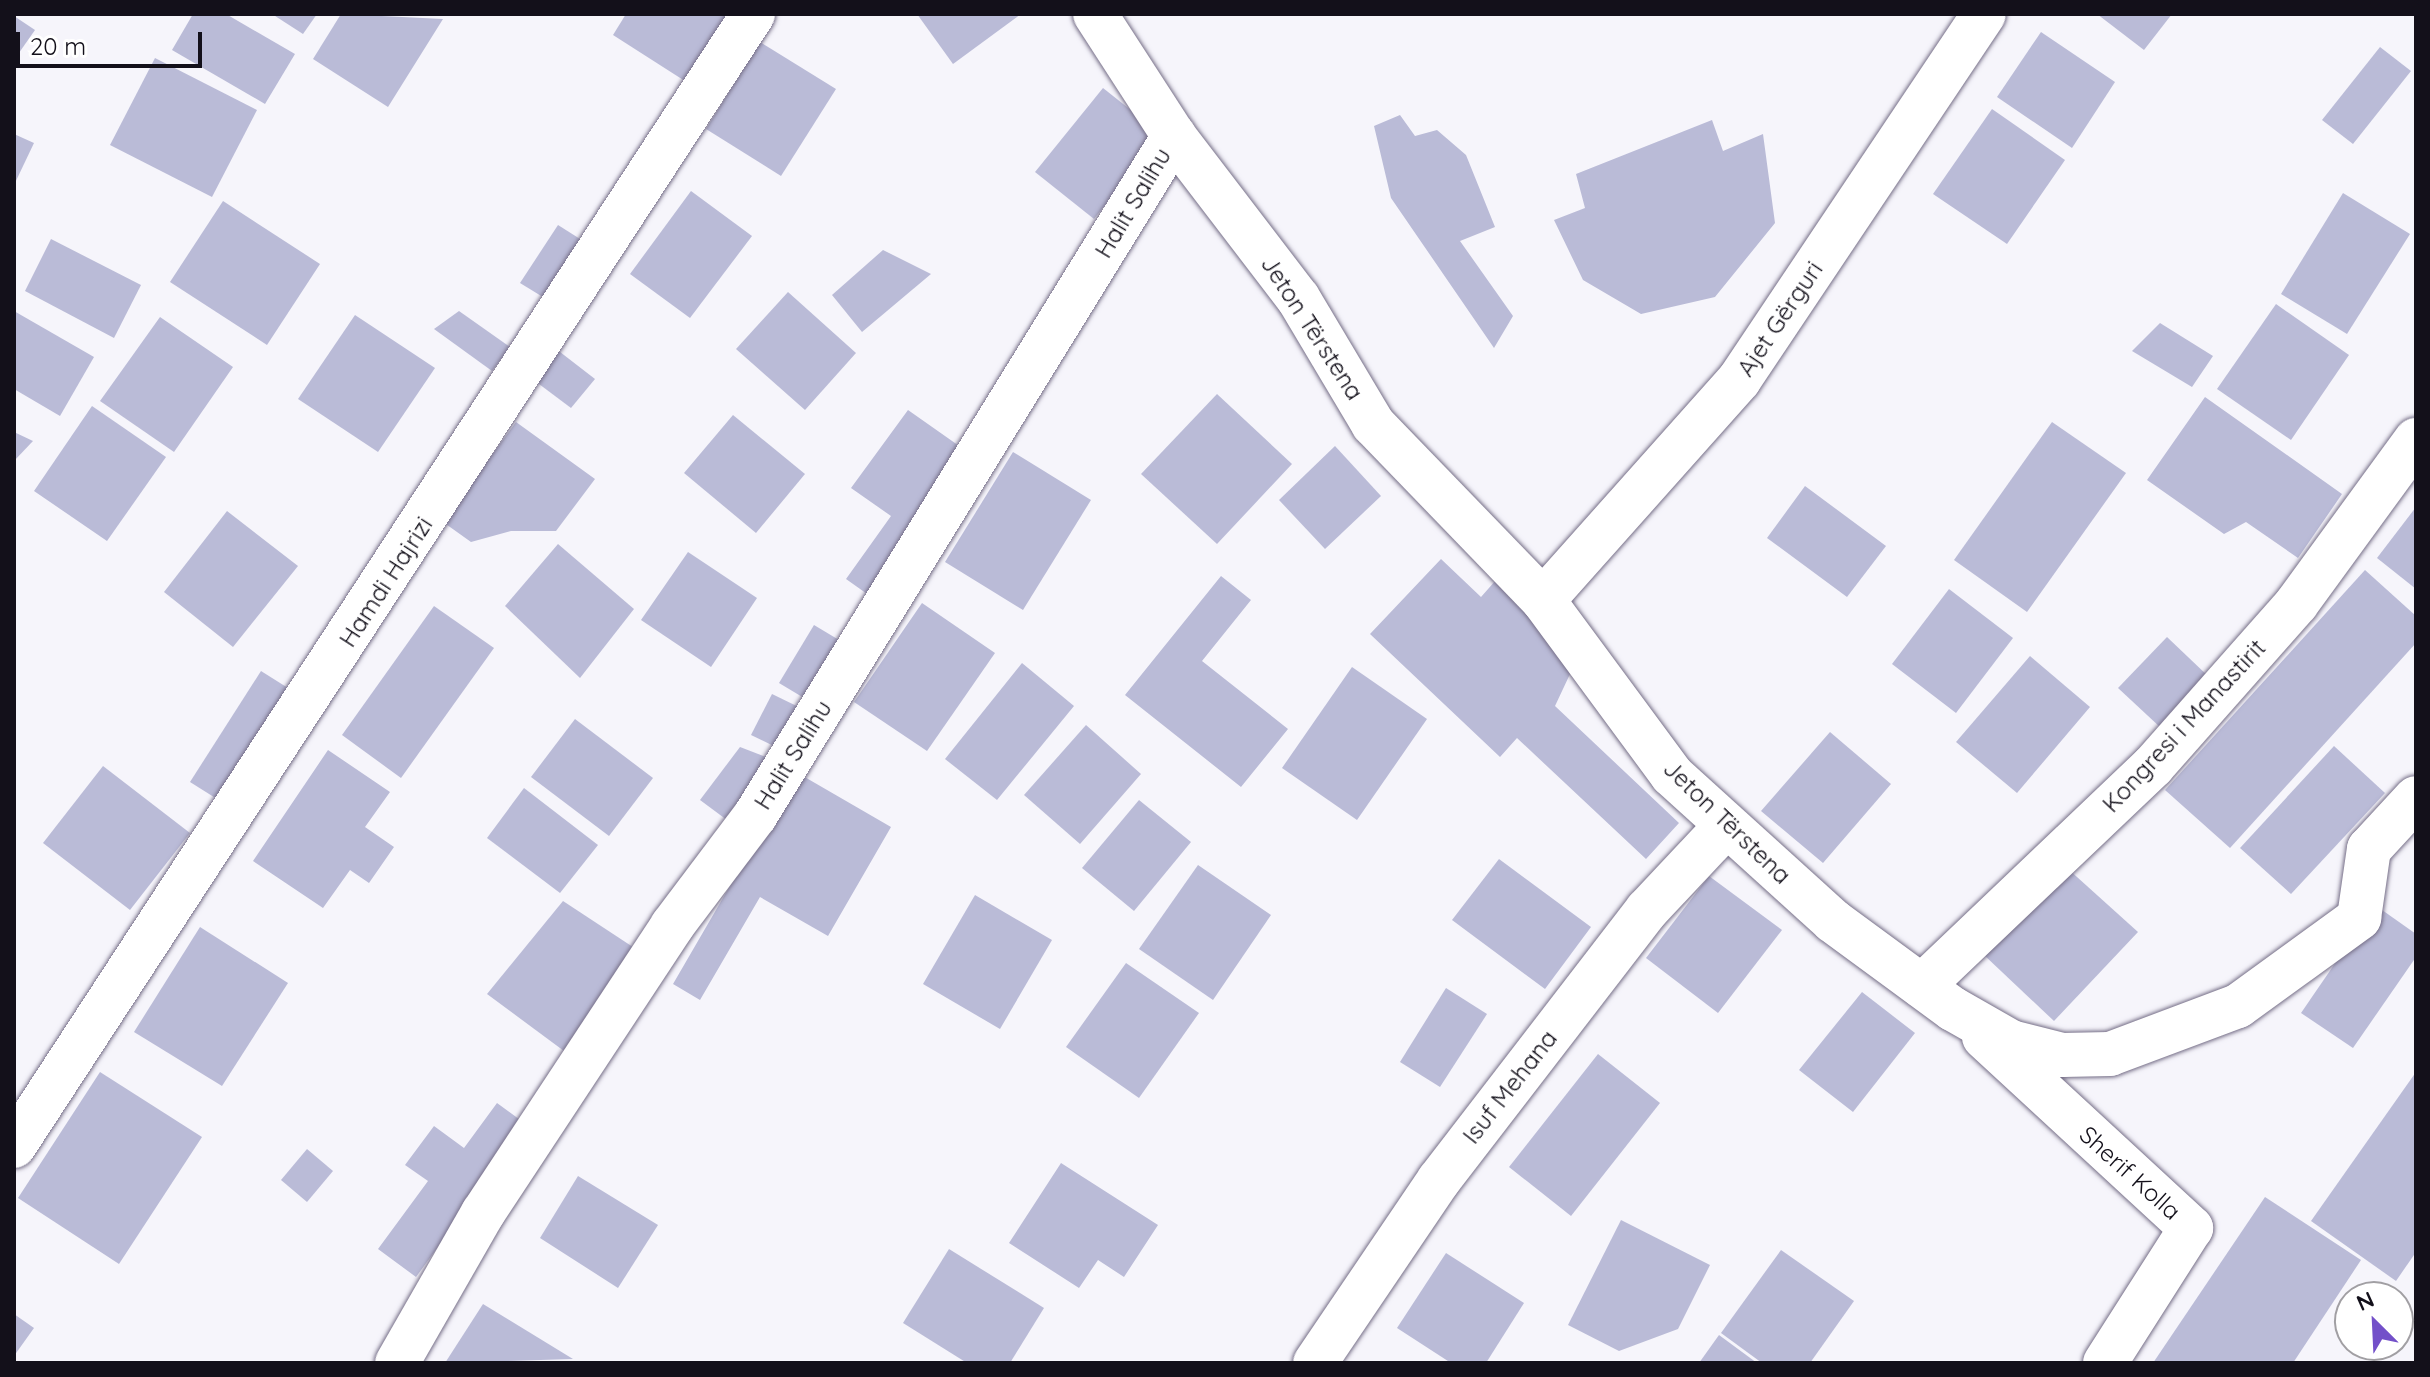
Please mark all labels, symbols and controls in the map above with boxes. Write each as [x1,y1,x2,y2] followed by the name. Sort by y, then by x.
[20,16,206,66] scale bar
[30,31,86,61] text: 20 m
[1089,143,1177,263] street label: Halit Salihu
[1255,251,1369,405] street label: Jeton Tërstena
[1731,256,1829,382] street label: Ajet Gërguri
[333,512,439,652] street label: Hamdi Hajrizi
[2096,634,2272,818] street label: Kongresi i Manastirit
[748,695,838,815] street label: Halit Salihu
[1657,754,1797,890] street label: Jeton Tërstena
[1457,1025,1563,1149] street label: Isuf Mehana
[2074,1120,2186,1226] street label: Sherif Kolla
[2334,1281,2414,1361] north arrow
[2352,1285,2378,1317] text: N

